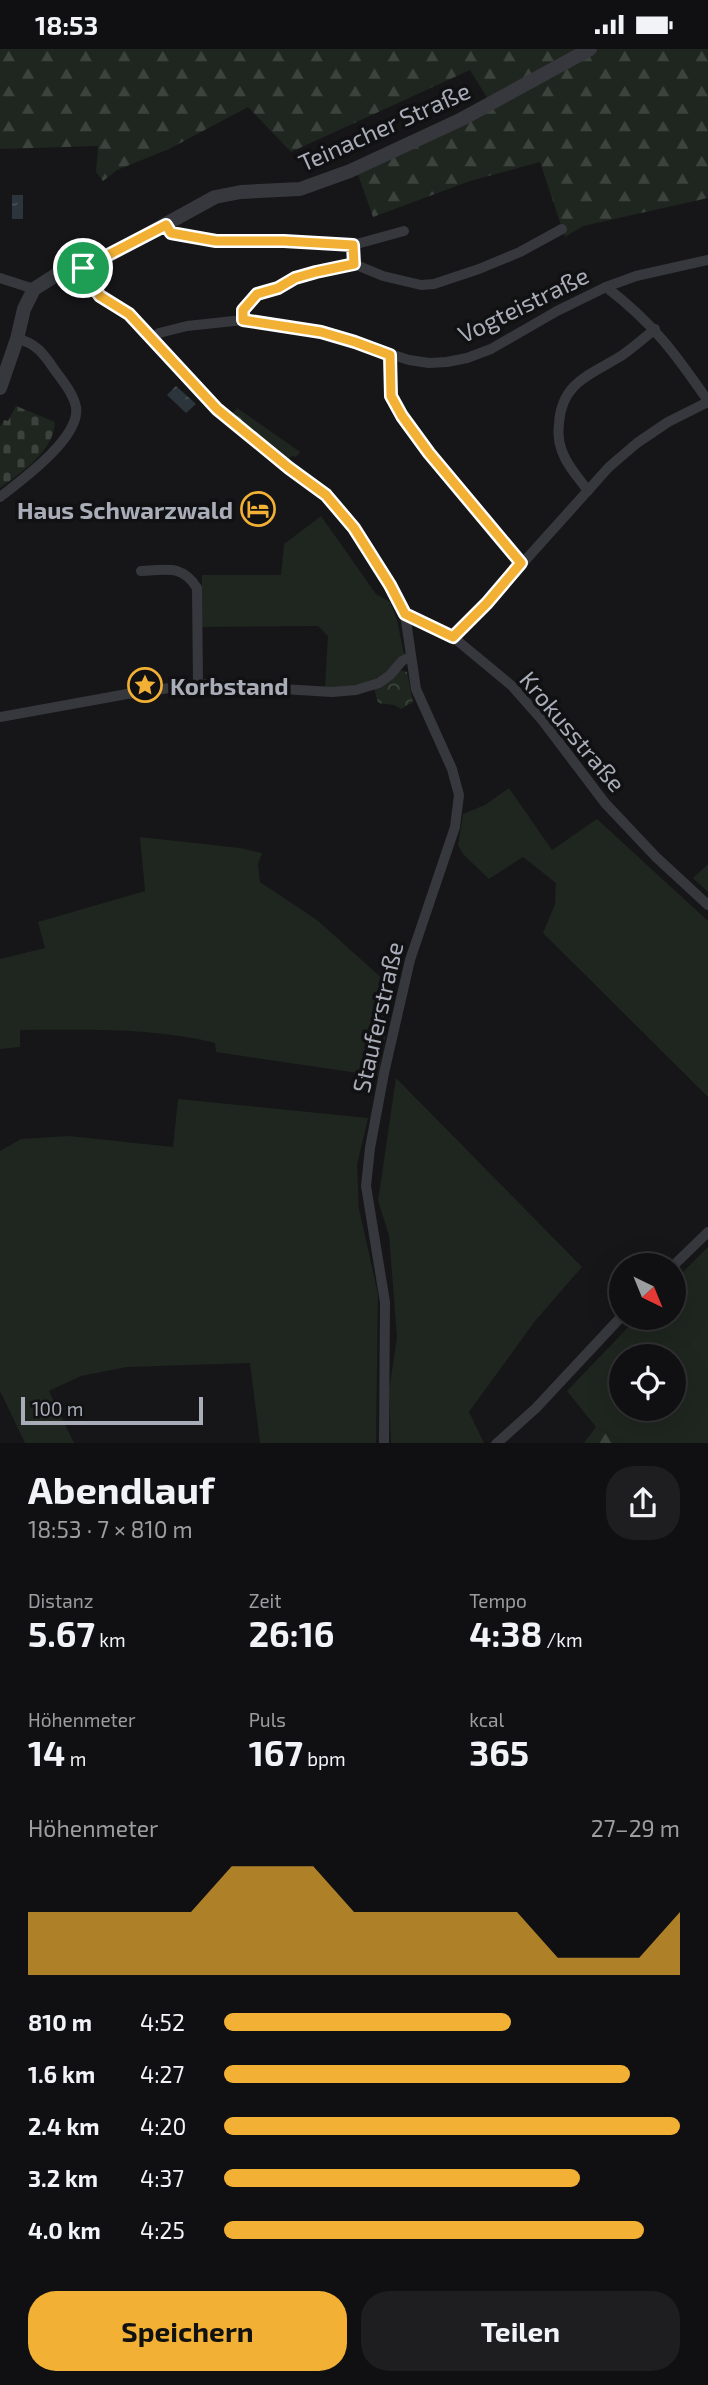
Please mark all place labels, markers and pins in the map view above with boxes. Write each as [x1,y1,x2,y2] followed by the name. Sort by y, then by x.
[53,238,113,298] pin
[239,490,277,528] hotel icon: Haus Schwarzwald
[17,495,233,524] place label: Haus Schwarzwald
[126,666,164,704] place icon: Korbstand
[170,671,289,700] place label: Korbstand

